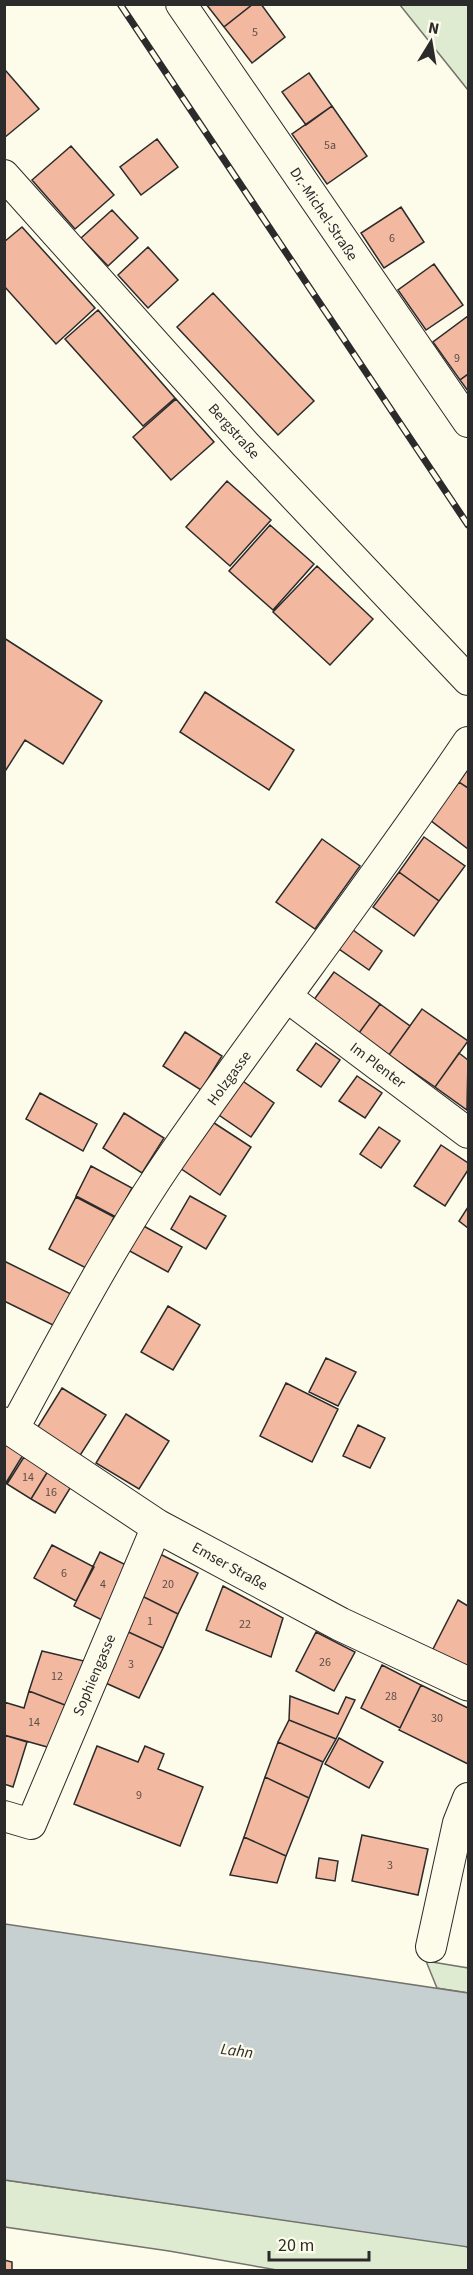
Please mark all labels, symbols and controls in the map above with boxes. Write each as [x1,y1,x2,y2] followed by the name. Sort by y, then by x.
[401,12,461,72] north arrow
[426,16,441,40] text: N
[252,24,258,41] house number: 5
[324,137,336,154] house number: 5a
[285,163,363,265] street label: Dr.-Michel-Straße
[389,230,395,247] house number: 6
[454,350,460,367] house number: 9
[203,399,264,464] street label: Bergstraße
[345,1037,411,1094] street label: Im Plenter
[202,1047,256,1110] street label: Holzgasse
[22,1469,34,1486] house number: 14
[45,1484,57,1501] house number: 16
[188,1537,271,1596] street label: Emser Straße
[61,1565,67,1582] house number: 6
[100,1576,106,1593] house number: 4
[162,1576,174,1593] house number: 20
[147,1613,153,1630] house number: 1
[239,1616,251,1633] house number: 22
[68,1631,121,1719] street label: Sophiengasse
[319,1654,331,1671] house number: 26
[128,1656,134,1673] house number: 3
[51,1668,63,1685] house number: 12
[385,1688,397,1705] house number: 28
[431,1710,443,1727] house number: 30
[28,1714,40,1731] house number: 14
[136,1787,142,1804] house number: 9
[387,1857,393,1874] house number: 3
[219,2038,254,2064] water label: Lahn
[269,2224,370,2262] scale bar
[278,2233,314,2258] text: 20 m

